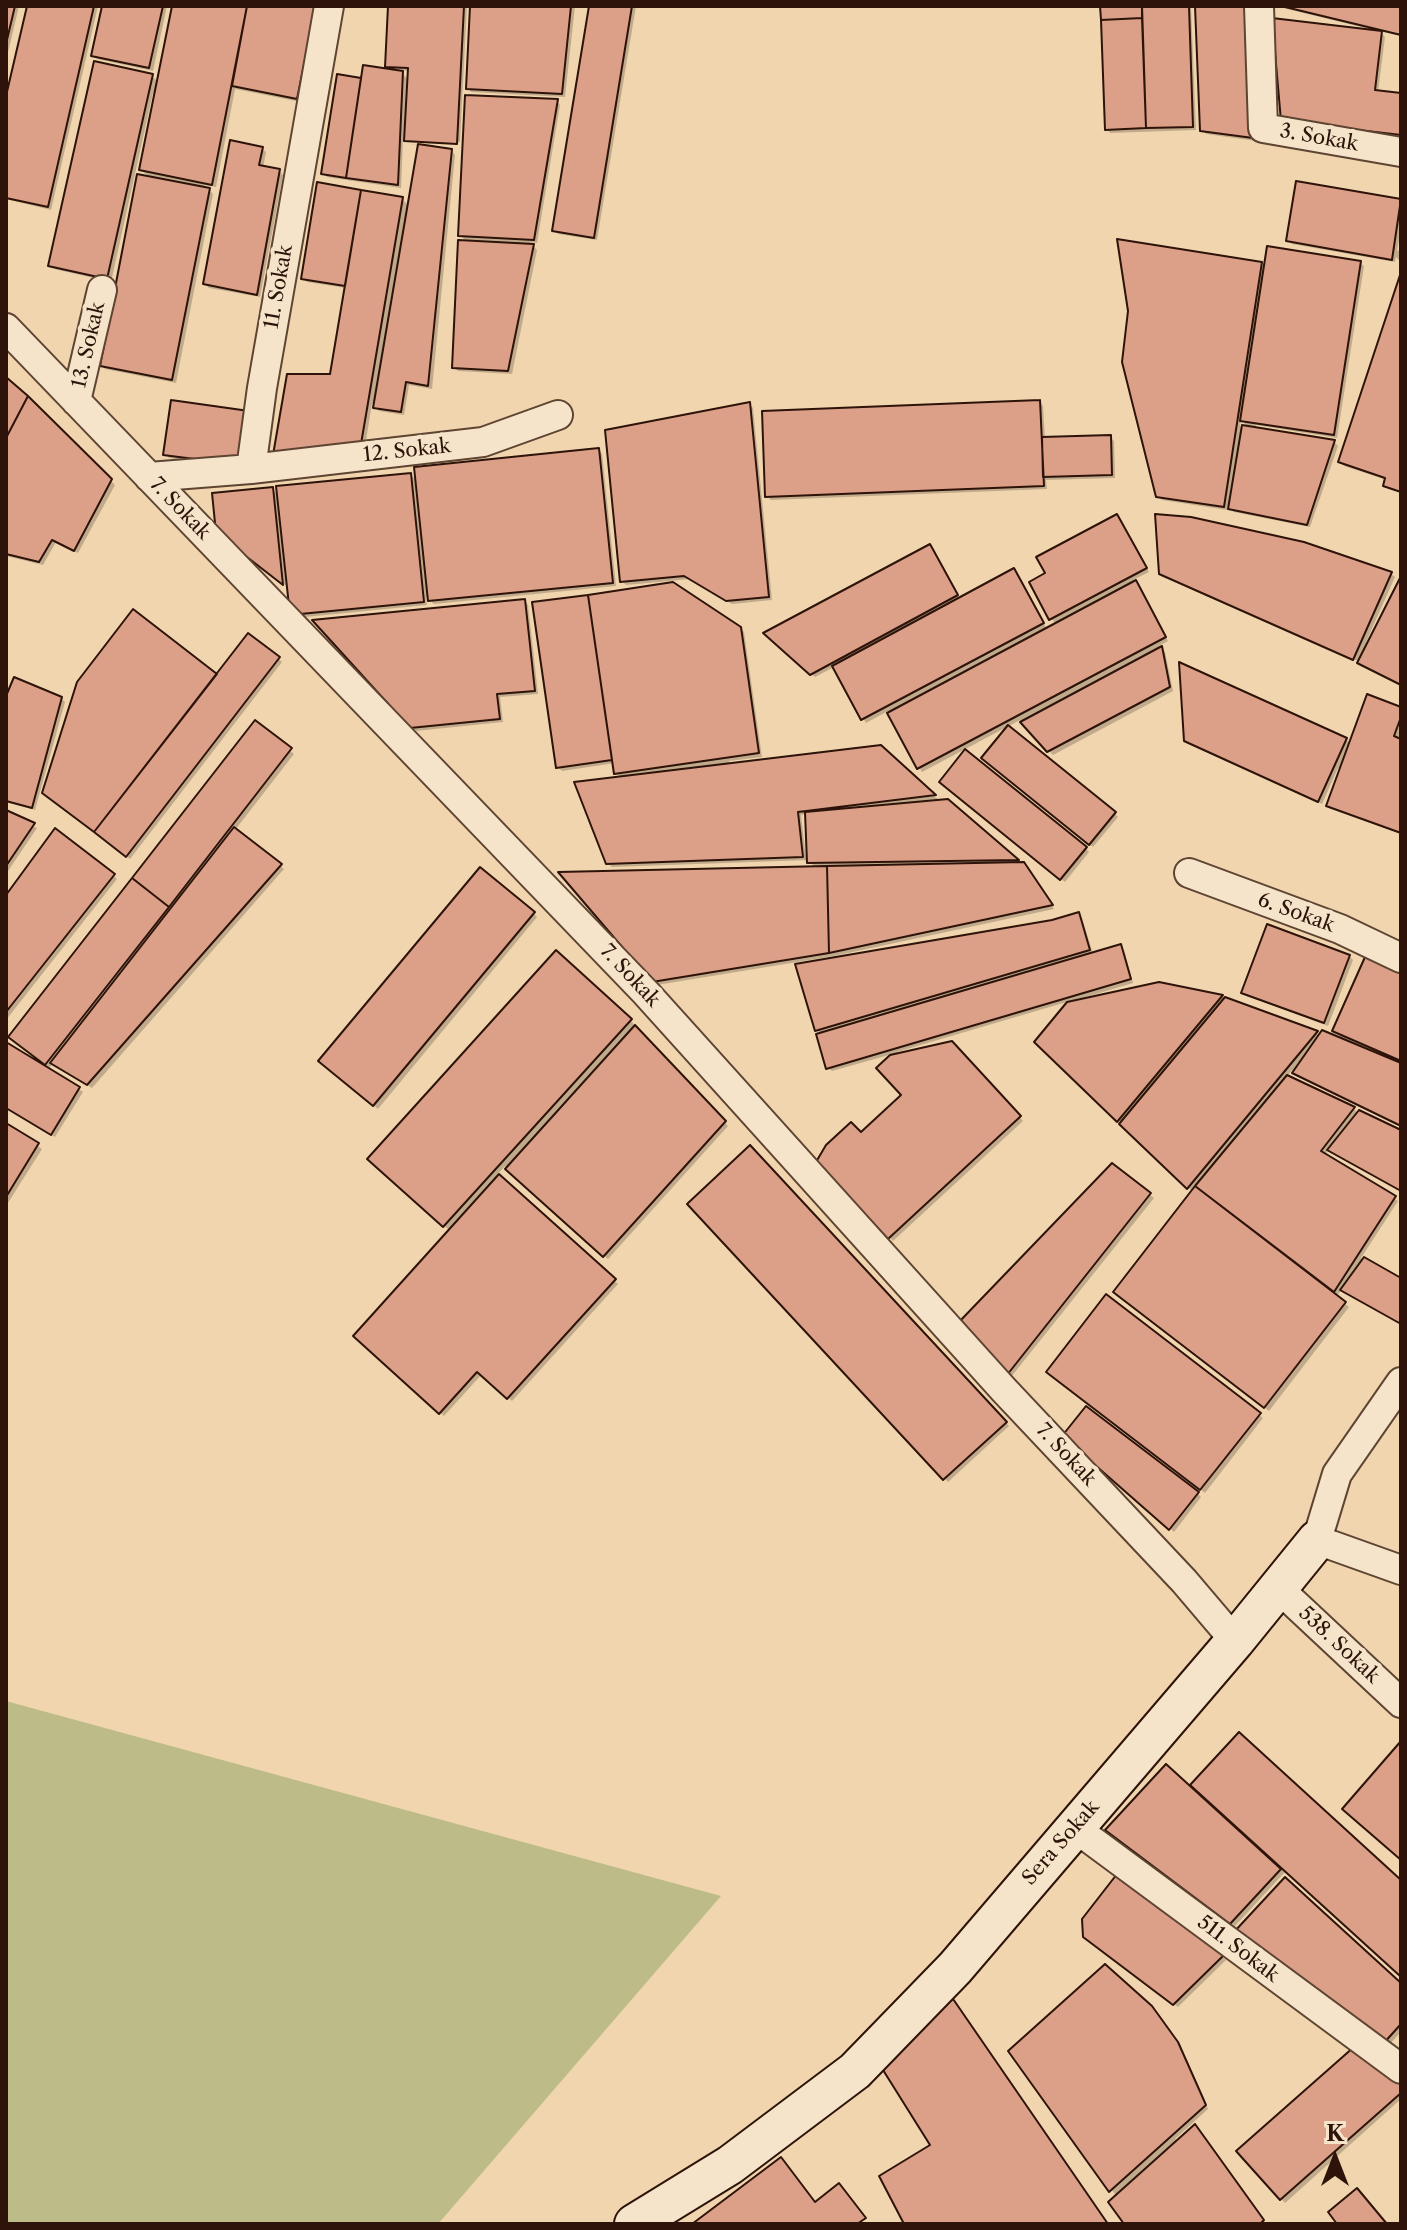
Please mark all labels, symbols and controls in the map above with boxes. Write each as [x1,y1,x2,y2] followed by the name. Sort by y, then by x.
[1278,119,1360,157] street label: 3. Sokak
[260,243,298,331] street label: 11. Sokak
[67,300,111,390] street label: 13. Sokak
[362,434,452,468] street label: 12. Sokak
[145,473,215,545] street label: 7. Sokak
[1254,888,1338,938] street label: 6. Sokak
[595,940,665,1012] street label: 7. Sokak
[1031,1419,1101,1491] street label: 7. Sokak
[1294,1602,1384,1688] street label: 538. Sokak
[1018,1796,1104,1890] street label: Sera Sokak
[1193,1911,1283,1987] street label: 511. Sokak
[1295,2118,1375,2198] north arrow
[1326,2120,1344,2147] text: K

